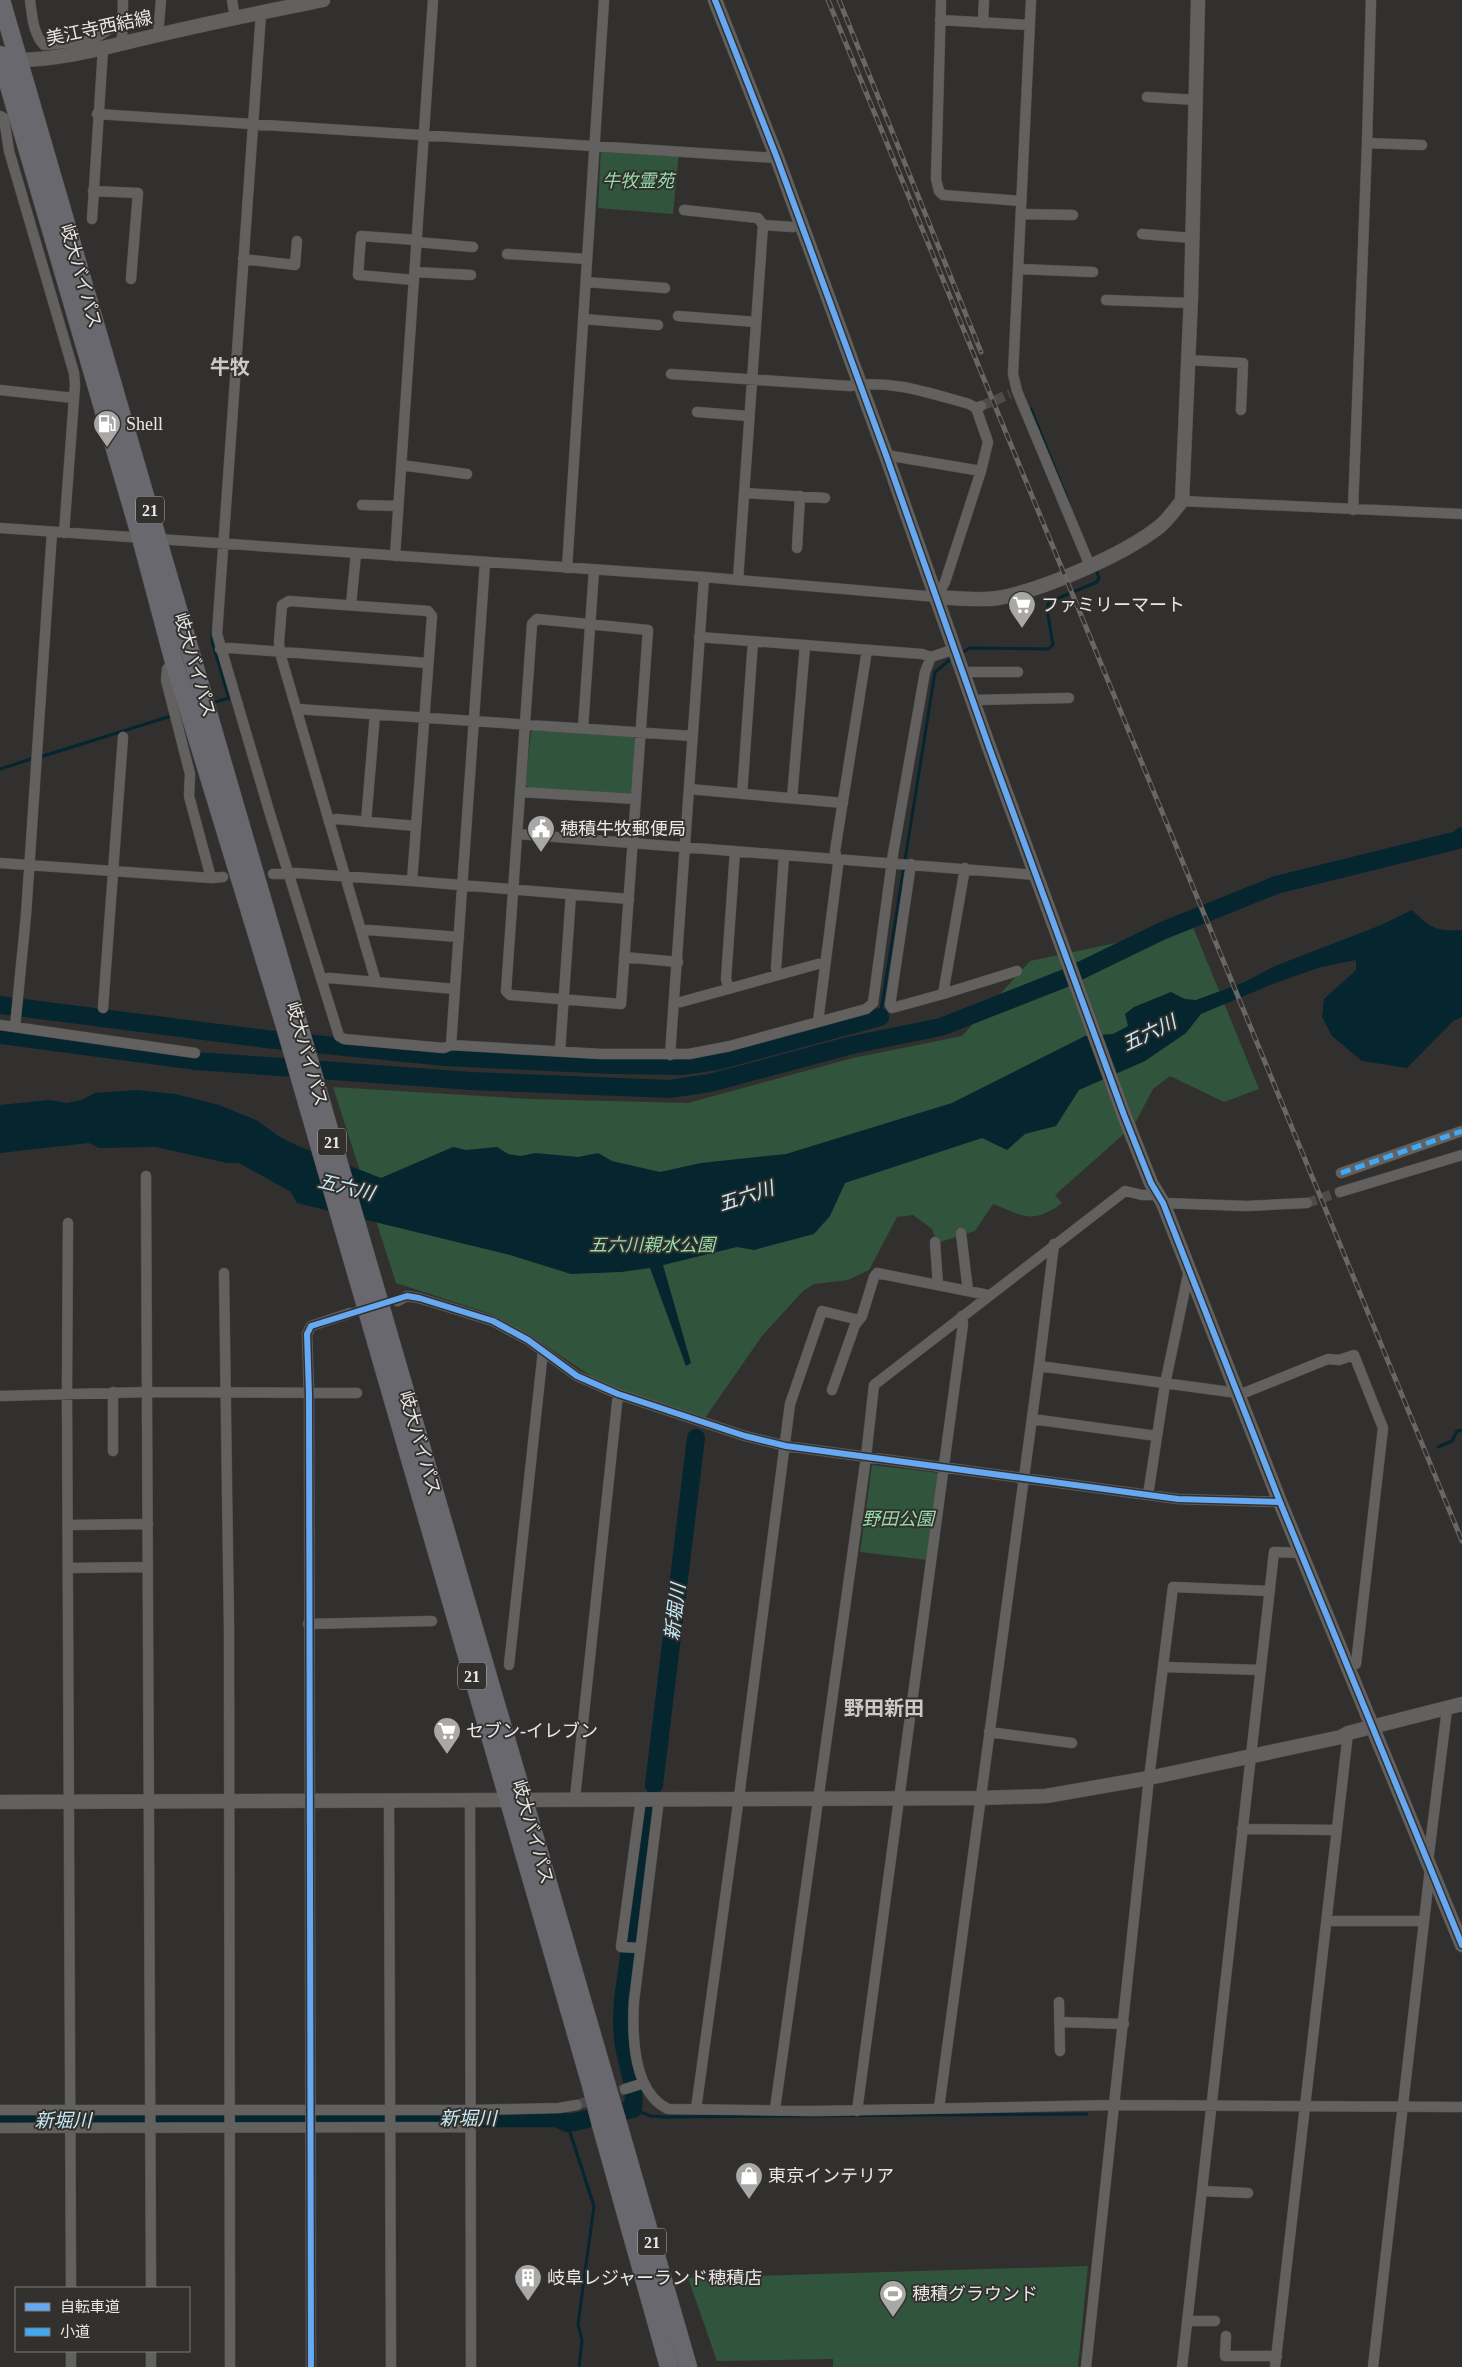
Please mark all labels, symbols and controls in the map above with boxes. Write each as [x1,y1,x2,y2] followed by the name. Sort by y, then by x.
[44,7,154,49] street label: 美江寺西結線
[602,171,677,191] park label: 牛牧霊苑
[57,222,105,330] street label: 岐大バイパス
[210,356,250,378] district label: 牛牧
[92,409,122,448] fuel station icon: Shell
[126,414,163,434] place label: Shell
[136,496,164,524] road number: 21
[1007,590,1037,629] supermarket icon: ファミリーマート
[1041,595,1185,615] place label: ファミリーマート
[171,611,219,719] street label: 岐大バイパス
[526,814,556,853] public building icon: 穂積牛牧郵便局
[560,819,686,839] place label: 穂積牛牧郵便局
[283,1000,331,1108] street label: 岐大バイパス
[1119,1010,1181,1055] water label: 五六川
[318,1128,346,1156] road number: 21
[316,1170,378,1205] water label: 五六川
[716,1177,778,1215] water label: 五六川
[589,1235,718,1255] park label: 五六川親水公園
[396,1389,444,1497] street label: 岐大バイパス
[862,1509,937,1529] park label: 野田公園
[661,1580,689,1642] water label: 新堀川
[458,1662,486,1690] road number: 21
[844,1697,924,1719] district label: 野田新田
[432,1716,462,1755] supermarket icon: セブン-イレブン
[466,1721,598,1741] place label: セブン-イレブン
[509,1778,557,1886] street label: 岐大バイパス
[439,2108,498,2129] water label: 新堀川
[34,2110,93,2131] water label: 新堀川
[734,2161,764,2200] shop icon: 東京インテリア
[768,2166,894,2186] place label: 東京インテリア
[638,2228,666,2256] road number: 21
[513,2263,543,2302] building icon: 岐阜レジャーランド穂積店
[547,2268,762,2288] place label: 岐阜レジャーランド穂積店
[878,2279,908,2318] sports icon: 穂積グラウンド
[912,2284,1038,2304] place label: 穂積グラウンド
[15,2287,190,2352] legend
[60,2299,120,2315] text: 自転車道
[60,2324,90,2340] text: 小道

